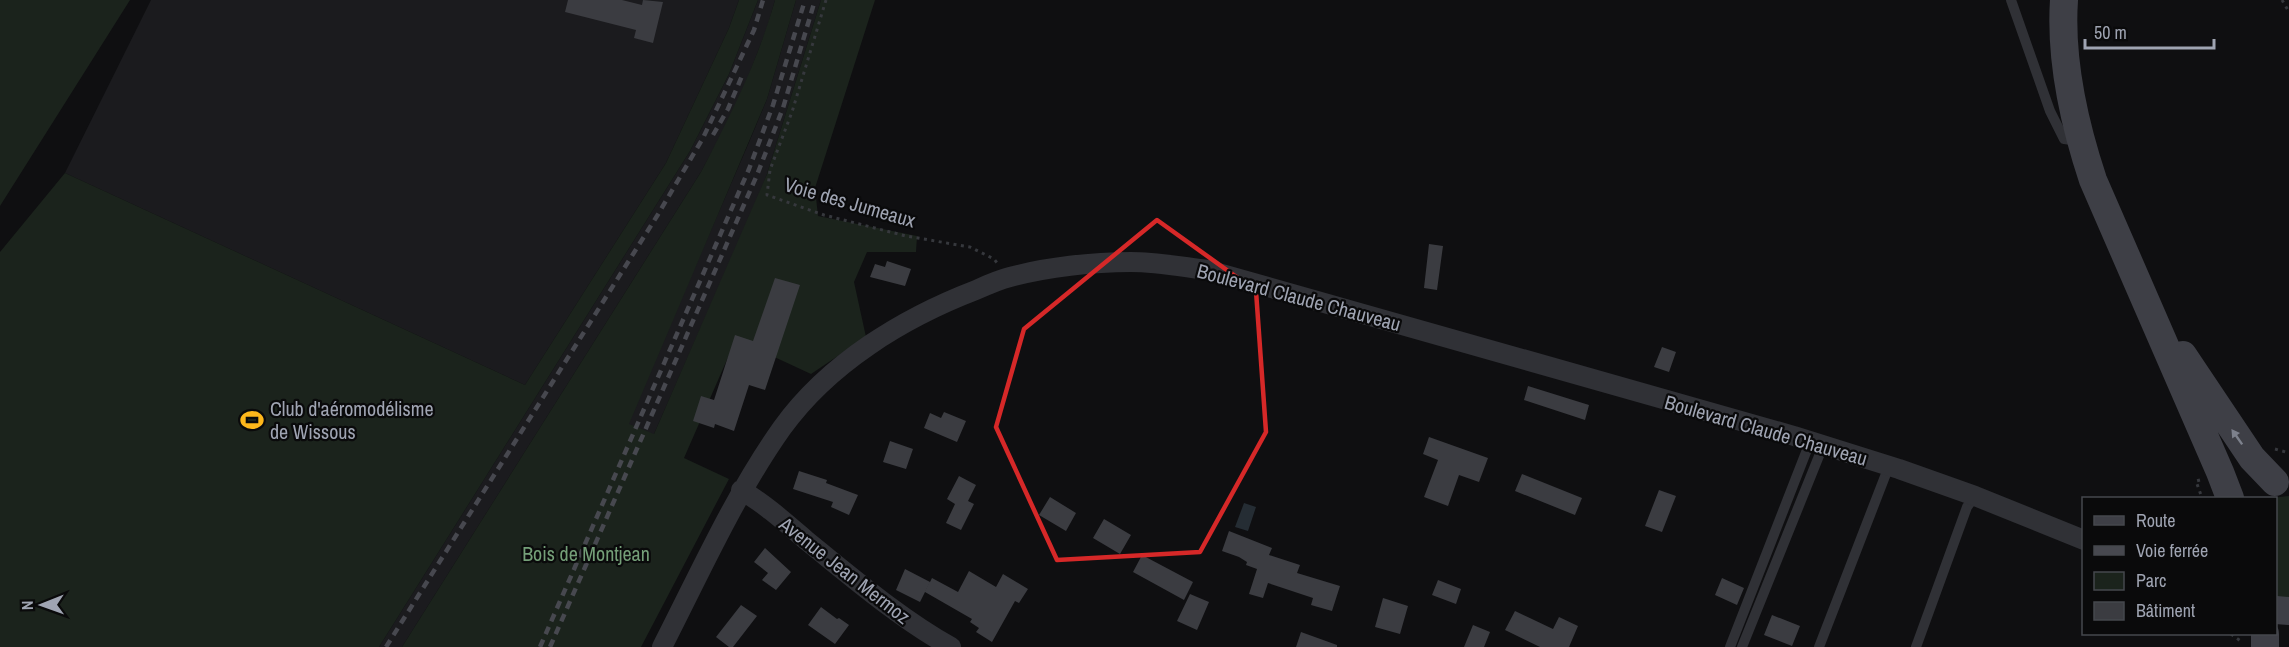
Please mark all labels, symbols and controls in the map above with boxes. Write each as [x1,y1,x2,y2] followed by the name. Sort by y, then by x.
[2085,12,2214,50] scale bar
[2094,20,2127,45] text: 50 m
[781,170,919,234] street label: Voie des Jumeaux
[1194,257,1404,337] street label: Boulevard Claude Chauveau
[1661,388,1871,472] street label: Boulevard Claude Chauveau
[270,395,434,445] place label: Club d'aéromodélisme de Wissous
[239,407,265,433] sports icon: Club d'aéromodélisme de Wissous
[2232,429,2243,445] one-way arrow
[2082,497,2277,635] legend
[2136,508,2175,533] text: Route
[773,510,916,630] street label: Avenue Jean Mermoz
[2136,538,2208,563] text: Voie ferrée
[522,540,650,567] park label: Bois de Montjean
[2136,568,2166,593] text: Parc
[12,575,72,635] north arrow
[2136,598,2195,623] text: Bâtiment
[16,600,38,610] text: N

